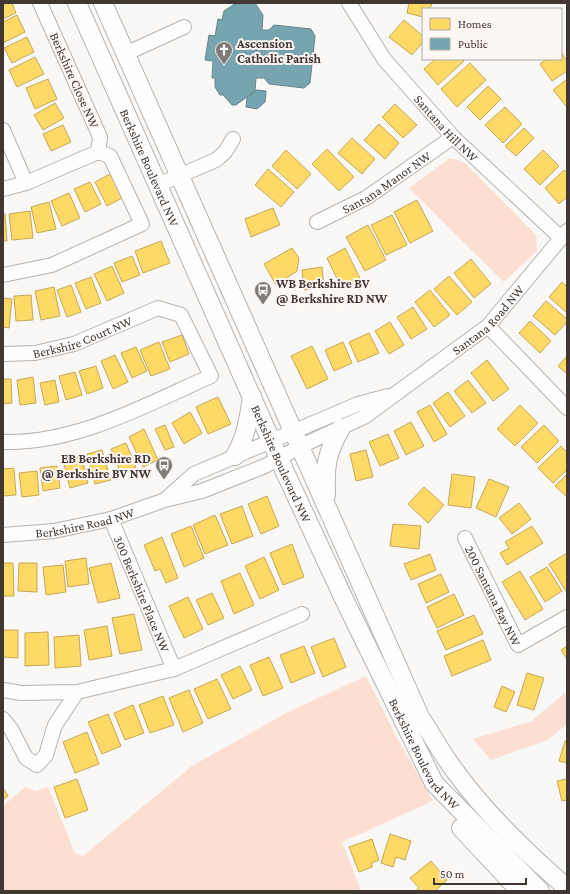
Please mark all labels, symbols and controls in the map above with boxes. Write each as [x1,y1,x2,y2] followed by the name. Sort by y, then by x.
[422,8,562,60] legend
[458,17,492,31] text: Homes
[47,30,102,130] street label: Berkshire Close NW
[236,36,322,66] place label: Ascension Catholic Parish
[458,37,488,51] text: Public
[214,40,234,65] church icon: Ascension Catholic Parish
[411,92,481,165] street label: Santana Hill NW
[117,107,182,229] street label: Berkshire Boulevard NW
[340,148,433,217] street label: Santana Manor NW
[275,276,388,306] place label: WB Berkshire BV @ Berkshire RD NW
[253,280,273,305] bus stop icon: WB Berkshire BV @ Berkshire RD NW
[449,282,527,358] street label: Santana Road NW
[31,313,134,361] street label: Berkshire Court NW
[248,403,314,525] street label: Berkshire Boulevard NW
[41,451,152,481] place label: EB Berkshire RD @ Berkshire BV NW
[154,455,174,480] bus stop icon: EB Berkshire RD @ Berkshire BV NW
[35,504,136,540] street label: Berkshire Road NW
[111,533,173,654] street label: 300 Berkshire Place NW
[462,543,524,648] street label: 200 Santana Bay NW
[386,696,463,813] street label: Berkshire Boulevard NW
[434,860,526,886] scale bar
[440,867,465,881] text: 50 m

